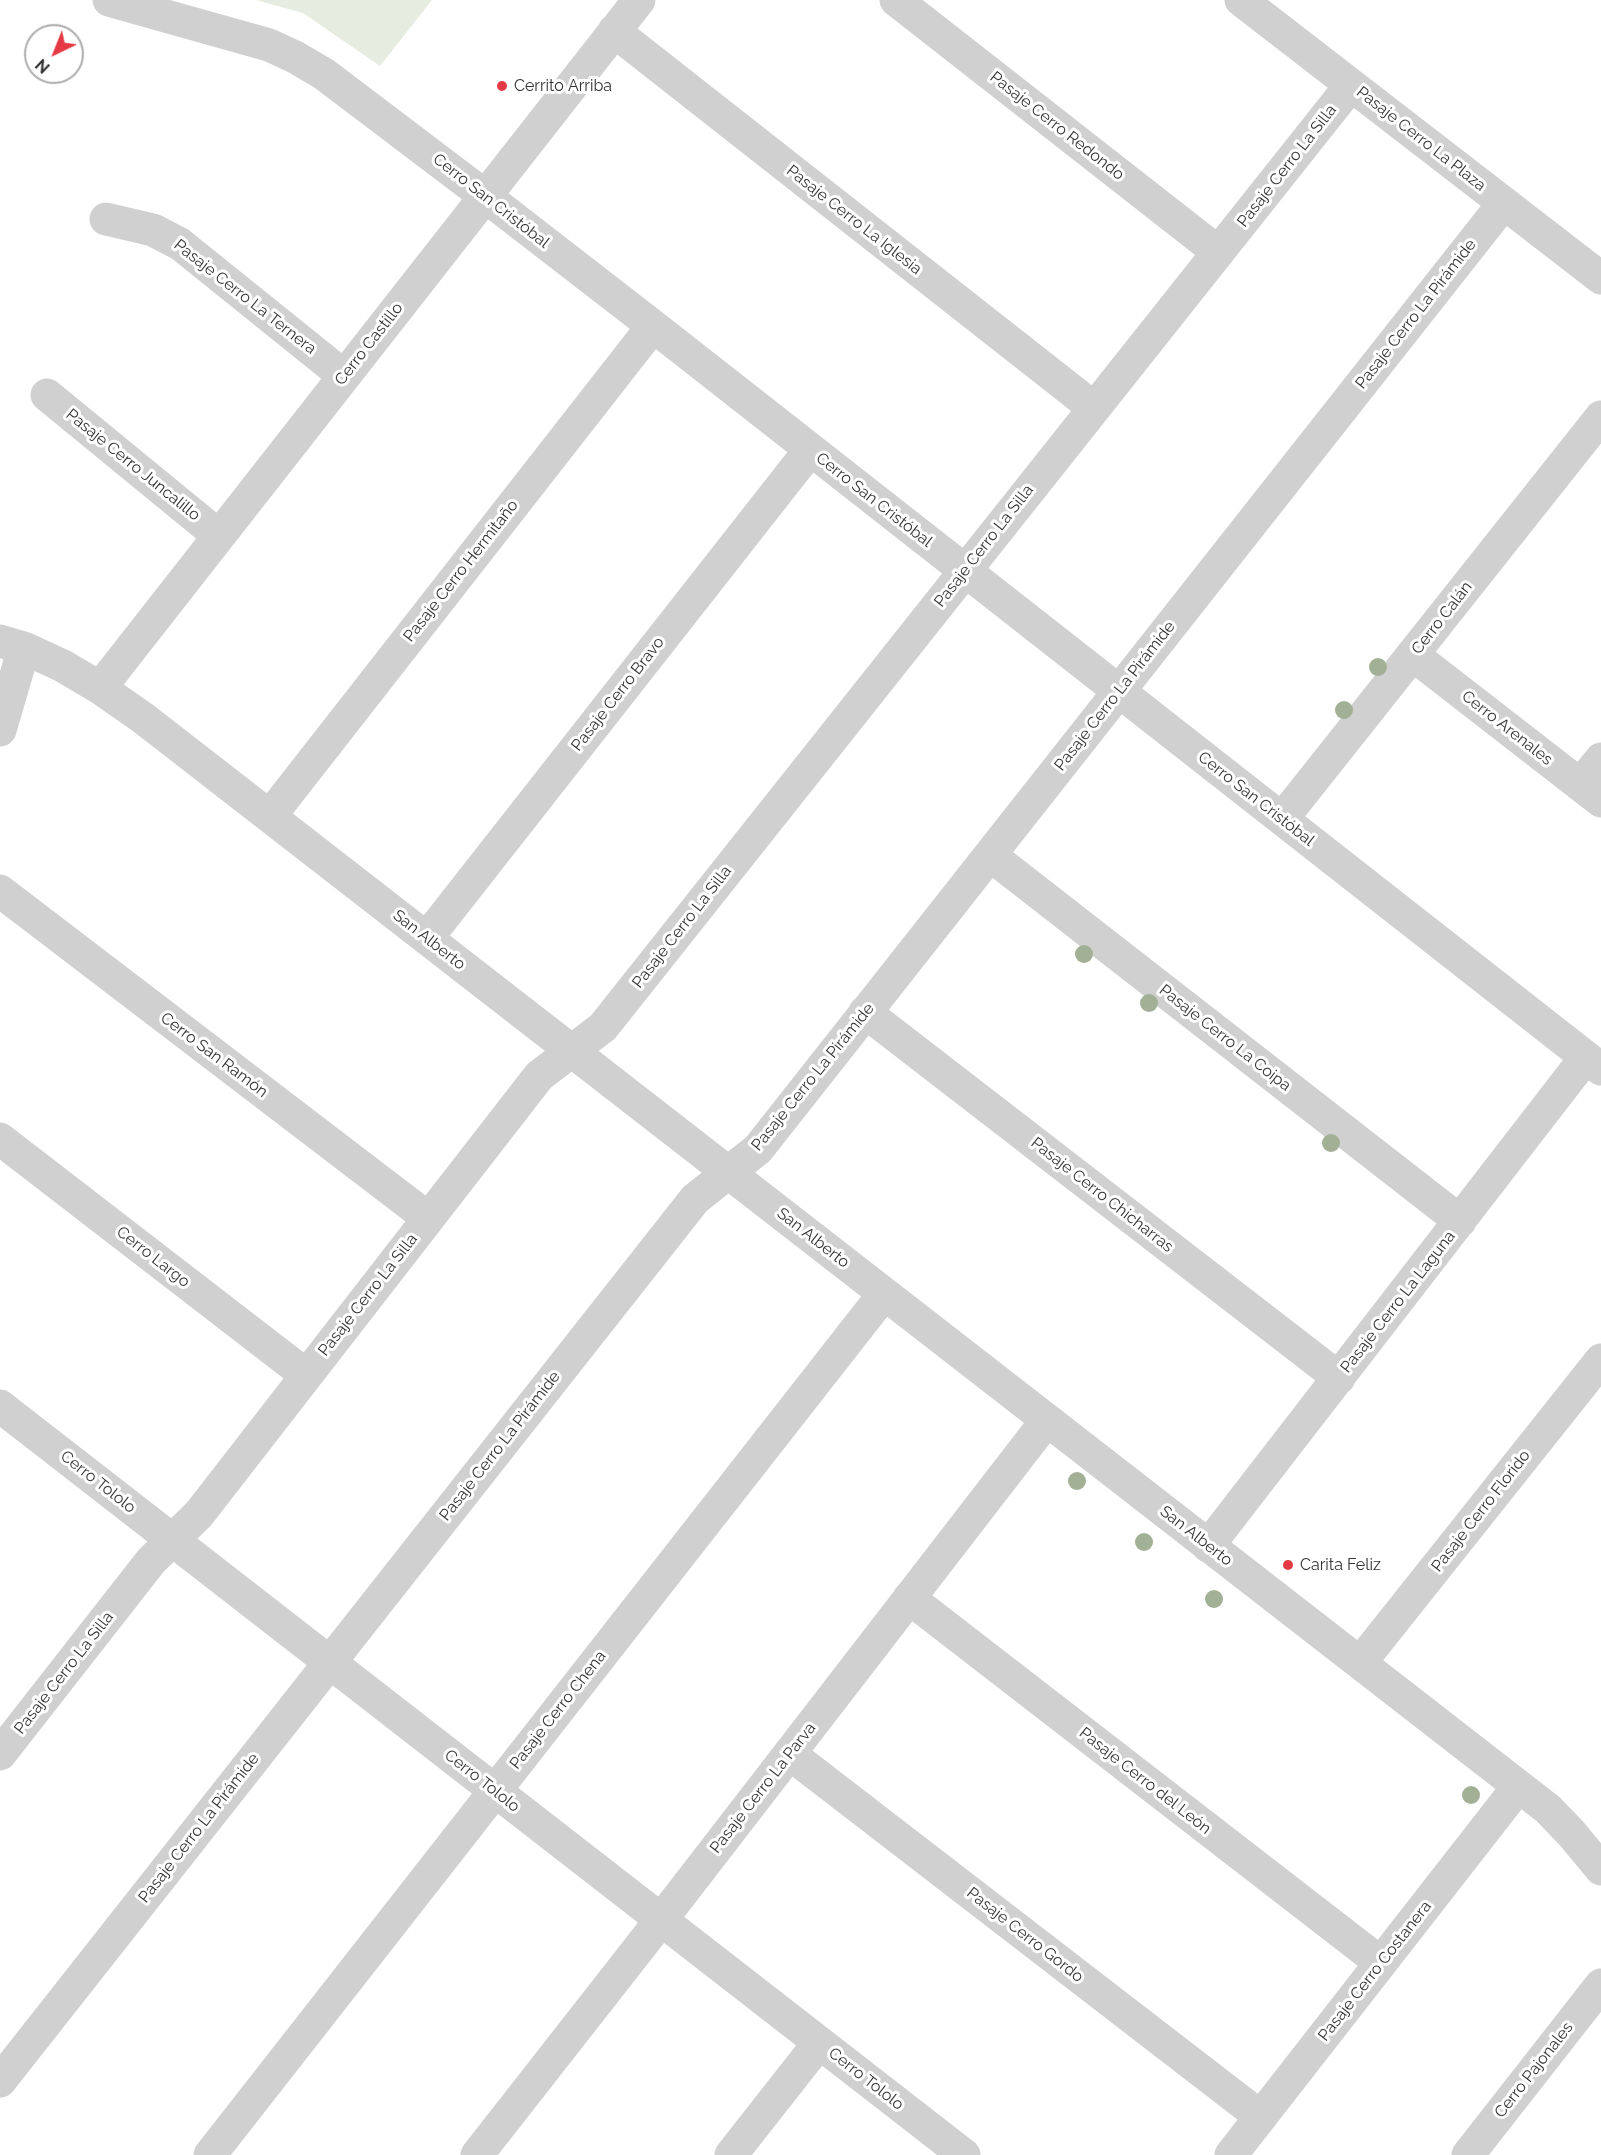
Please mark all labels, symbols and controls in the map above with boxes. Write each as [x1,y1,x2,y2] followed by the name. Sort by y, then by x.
[24,24,84,84] north arrow
[32,55,54,77] text: N
[986,68,1128,184] street label: Pasaje Cerro Redondo
[514,76,612,96] place label: Cerrito Arriba
[495,79,509,93] marker: Cerrito Arriba
[1353,83,1489,195] street label: Pasaje Cerro La Plaza
[1233,101,1341,231] street label: Pasaje Cerro La Silla
[429,150,553,252] street label: Cerro San Cristóbal
[782,161,926,279] street label: Pasaje Cerro La Iglesia
[1352,235,1480,393] street label: Pasaje Cerro La Pirámide
[170,236,320,358] street label: Pasaje Cerro La Ternera
[331,299,407,389] street label: Cerro Castillo
[62,405,204,525] street label: Pasaje Cerro Juncalillo
[812,449,936,551] street label: Cerro San Cristóbal
[930,481,1038,611] street label: Pasaje Cerro La Silla
[400,496,522,646] street label: Pasaje Cerro Hermitaño
[1408,578,1476,658] street label: Cerro Calán
[1051,617,1179,775] street label: Pasaje Cerro La Pirámide
[567,633,669,755] street label: Pasaje Cerro Bravo
[1458,687,1556,769] street label: Cerro Arenales
[1194,748,1318,850] street label: Cerro San Cristóbal
[628,862,736,992] street label: Pasaje Cerro La Silla
[389,906,469,974] street label: San Alberto
[1155,981,1295,1095] street label: Pasaje Cerro La Coipa
[748,999,878,1155] street label: Pasaje Cerro La Pirámide
[157,1008,271,1102] street label: Cerro San Ramón
[1027,1133,1177,1257] street label: Pasaje Cerro Chicharras
[773,1204,853,1272] street label: San Alberto
[112,1222,194,1292] street label: Cerro Largo
[1337,1227,1459,1377] street label: Pasaje Cerro La Laguna
[314,1230,422,1360] street label: Pasaje Cerro La Silla
[436,1367,564,1525] street label: Pasaje Cerro La Pirámide
[1428,1446,1534,1576] street label: Pasaje Cerro Florido
[57,1447,139,1517] street label: Cerro Tololo
[1156,1502,1236,1570] street label: San Alberto
[1300,1555,1381,1575] place label: Carita Feliz
[1281,1558,1295,1572] marker: Carita Feliz
[10,1608,118,1738] street label: Pasaje Cerro La Silla
[506,1647,610,1773] street label: Pasaje Cerro Chena
[706,1719,820,1857] street label: Pasaje Cerro La Parva
[1075,1724,1215,1838] street label: Pasaje Cerro del León
[441,1746,523,1816] street label: Cerro Tololo
[135,1749,263,1907] street label: Pasaje Cerro La Pirámide
[963,1883,1087,1987] street label: Pasaje Cerro Gordo
[1314,1897,1436,2045] street label: Pasaje Cerro Costanera
[1491,2018,1577,2122] street label: Cerro Pajonales
[825,2044,907,2114] street label: Cerro Tololo

